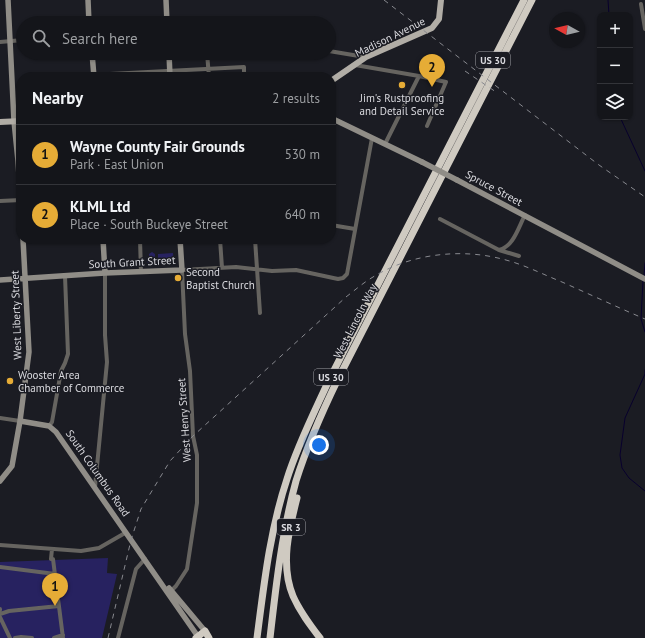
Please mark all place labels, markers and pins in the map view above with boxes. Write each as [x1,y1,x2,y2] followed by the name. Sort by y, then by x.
[419,54,445,87] pin: 2
[397,80,407,90] marker: Jim's Rustproofing and Detail Service
[359,91,445,118] place label: Jim's Rustproofing and Detail Service
[186,265,255,292] place label: Second Baptist Church
[173,273,183,283] marker: Second Baptist Church
[18,368,125,395] place label: Wooster Area Chamber of Commerce
[5,376,15,386] marker: Wooster Area Chamber of Commerce
[42,573,68,606] pin: 1

